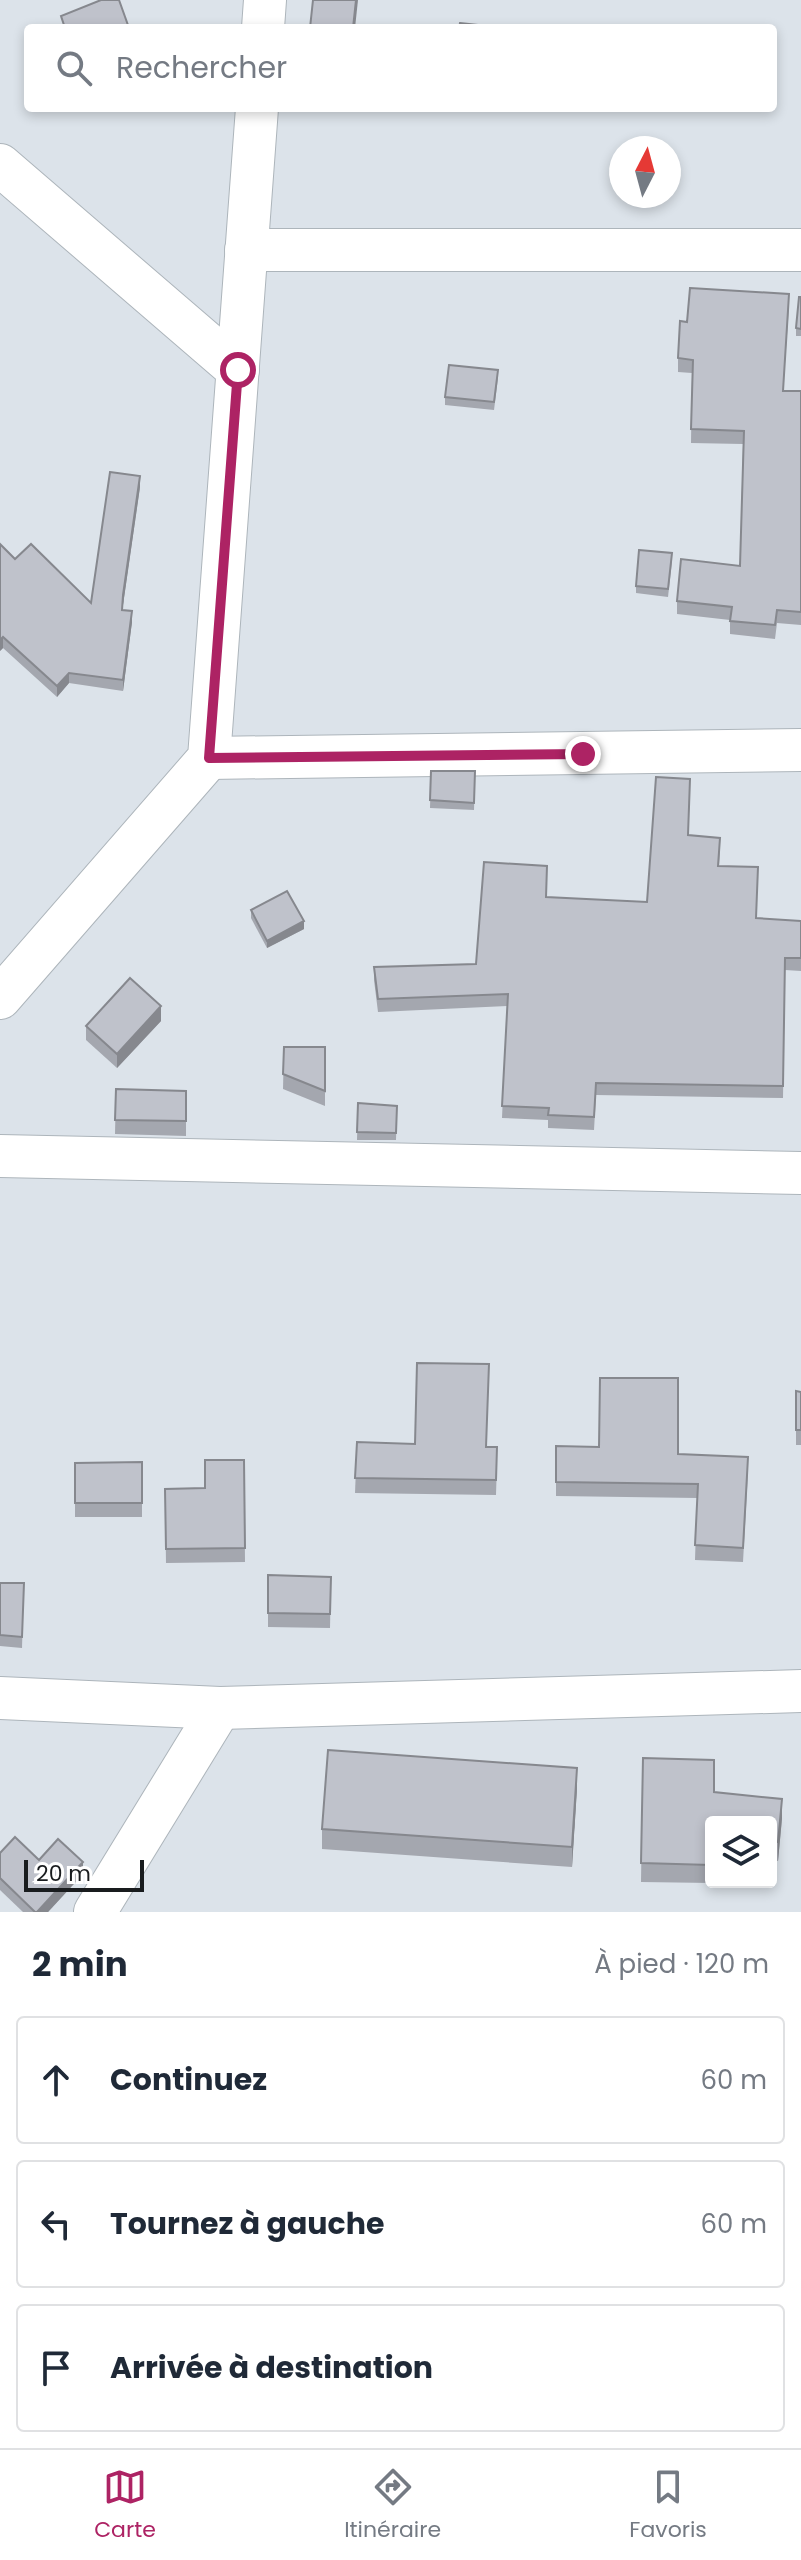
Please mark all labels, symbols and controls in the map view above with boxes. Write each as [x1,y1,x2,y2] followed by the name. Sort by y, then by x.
[24,24,777,112] search box
[52,46,96,90] icon: search
[116,46,287,89] text: Rechercher
[609,136,681,208] north arrow
[220,352,256,388] route start
[565,736,601,772] route end
[705,1816,777,1888] map controls
[705,1816,777,1888] button: layers
[24,1856,144,1892] scale bar
[36,1858,91,1889] text: 20 m
[32,1940,128,1988] text: 2 min
[594,1946,769,1982] text: À pied · 120 m
[34,2058,78,2102] icon: ahead
[110,2058,267,2101] text: Continuez
[700,2062,767,2098] text: 60 m
[34,2202,78,2246] icon: left
[110,2202,384,2245] text: Tournez à gauche
[700,2206,767,2242] text: 60 m
[34,2346,78,2390] icon: arrive
[110,2346,433,2389] text: Arrivée à destination
[94,2465,156,2546] tab: Carte
[344,2465,441,2546] tab: Itinéraire
[629,2465,707,2546] tab: Favoris

